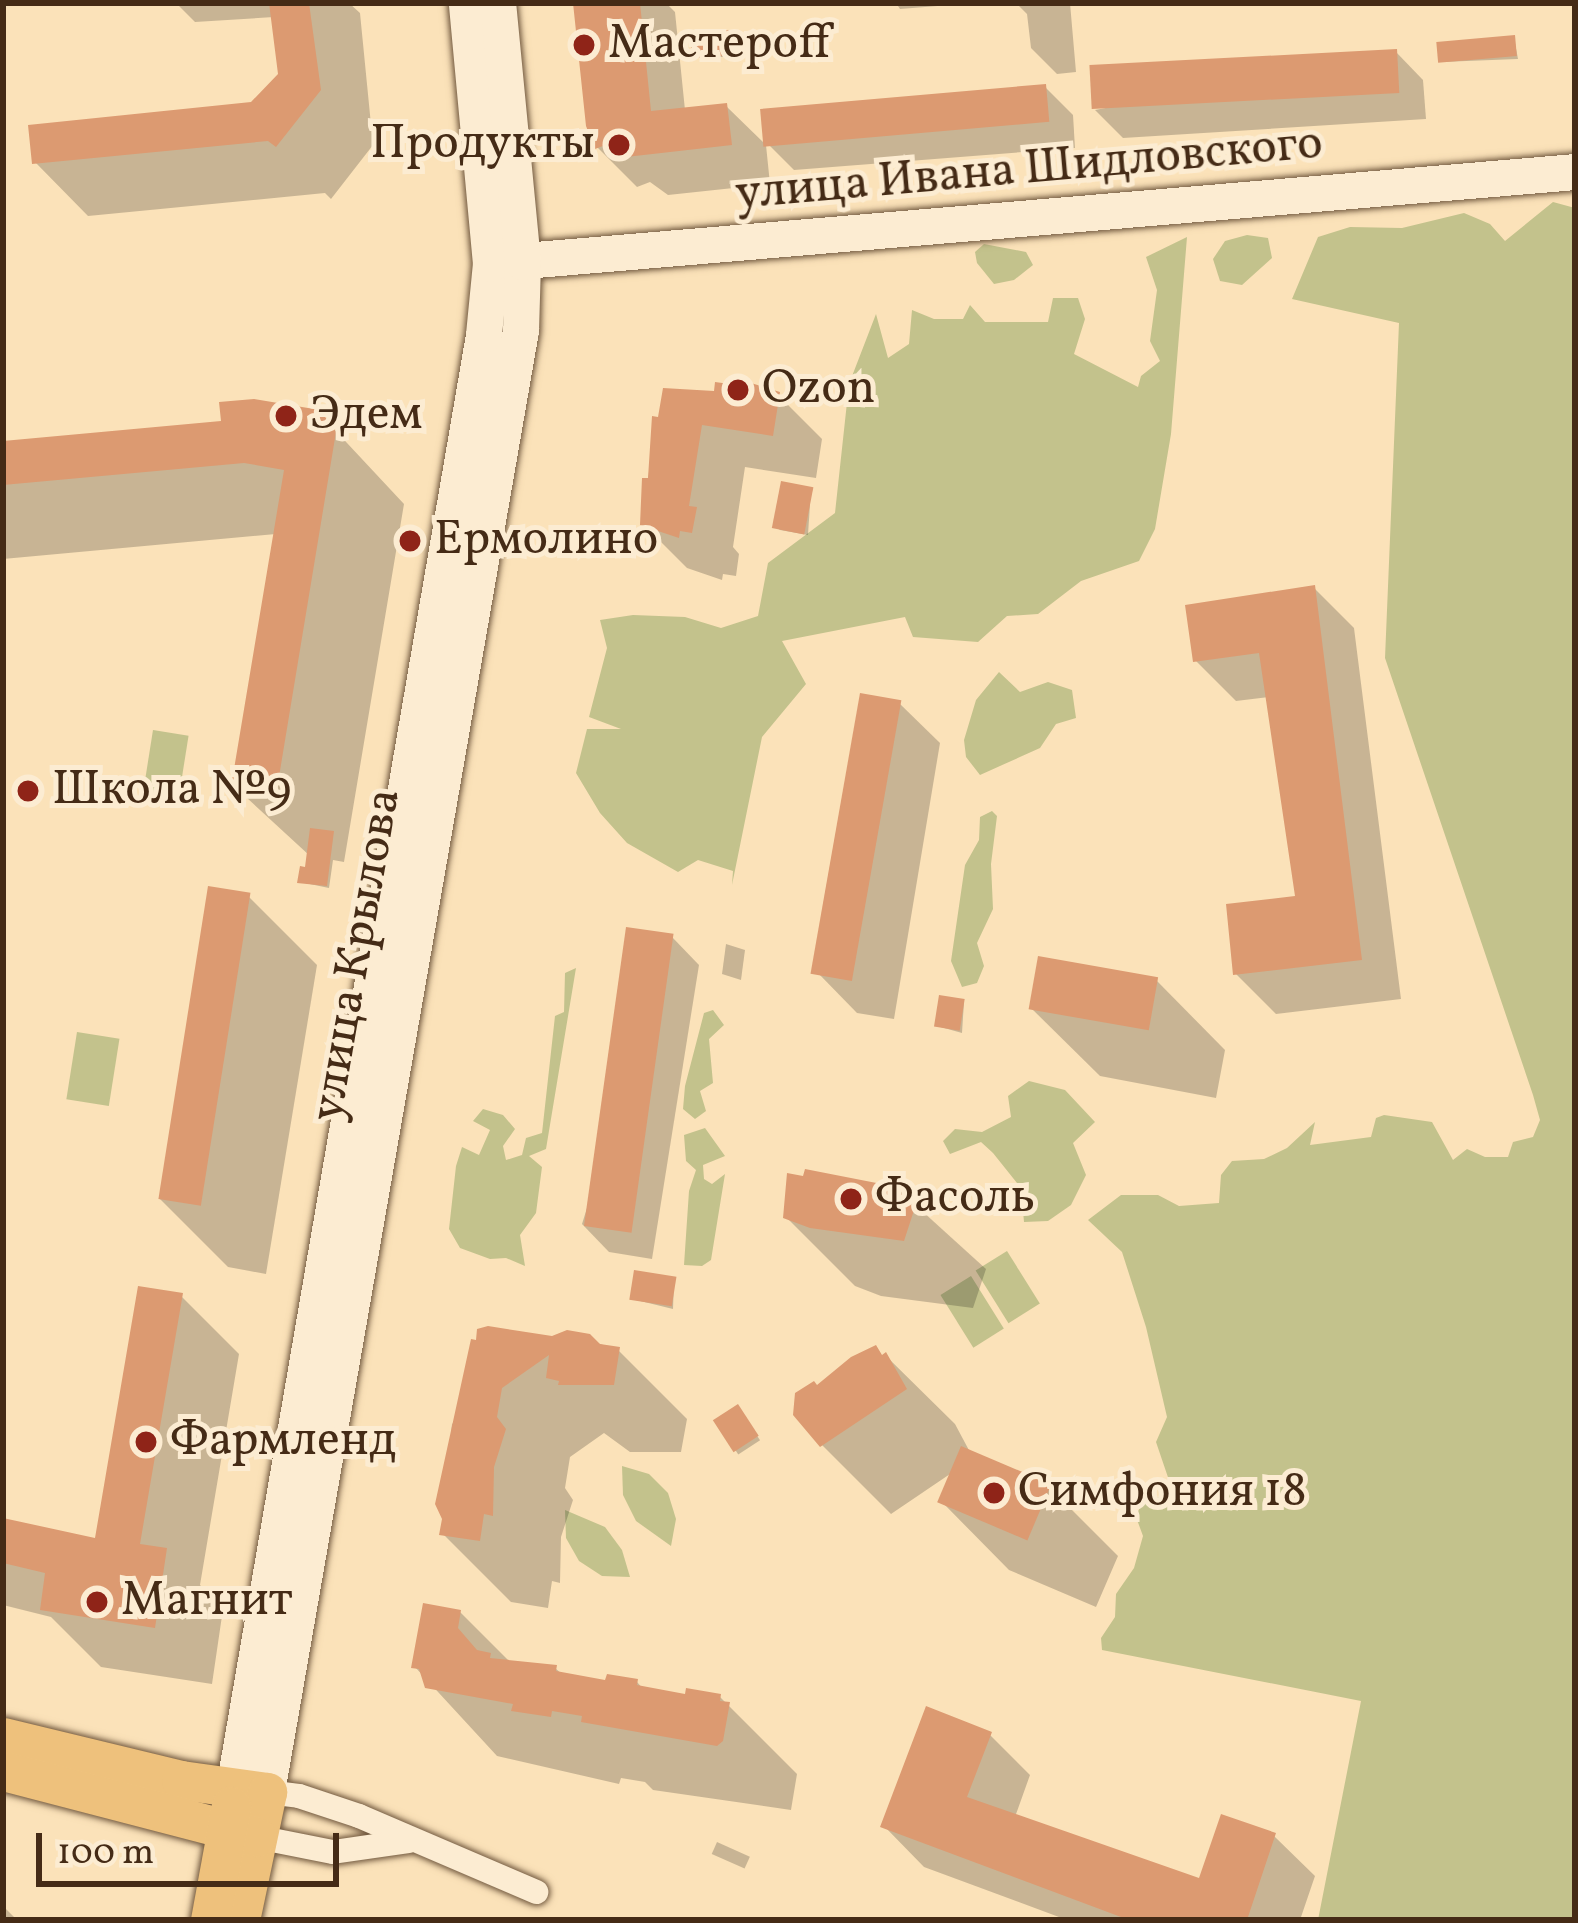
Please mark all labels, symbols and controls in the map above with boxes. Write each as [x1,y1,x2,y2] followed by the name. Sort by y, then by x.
[608,16,830,74] place label: Мастерoff
[571,32,597,58] marker: Мастерoff
[370,116,595,174] place label: Продукты
[733,116,1325,224] street label: улица Ивана Шидловского
[606,132,632,158] marker: Продукты
[762,361,875,419] place label: Ozon
[725,377,751,403] marker: Ozon
[310,387,422,445] place label: Эдем
[273,403,299,429] marker: Эдем
[434,512,658,570] place label: Ермолино
[397,528,423,554] marker: Ермолино
[52,762,292,820] place label: Школа №9
[15,778,41,804] marker: Школа №9
[299,784,415,1126] street label: улица Крылова
[875,1170,1035,1228] place label: Фасоль
[838,1186,864,1212] marker: Фасоль
[170,1413,396,1471] place label: Фармленд
[133,1429,159,1455] marker: Фармленд
[1018,1464,1307,1522] place label: Симфония 18
[981,1480,1007,1506] marker: Симфония 18
[121,1573,293,1631] place label: Магнит
[84,1589,110,1615] marker: Магнит
[42,1809,345,1883] scale bar
[57,1829,154,1879] text: 100 m

